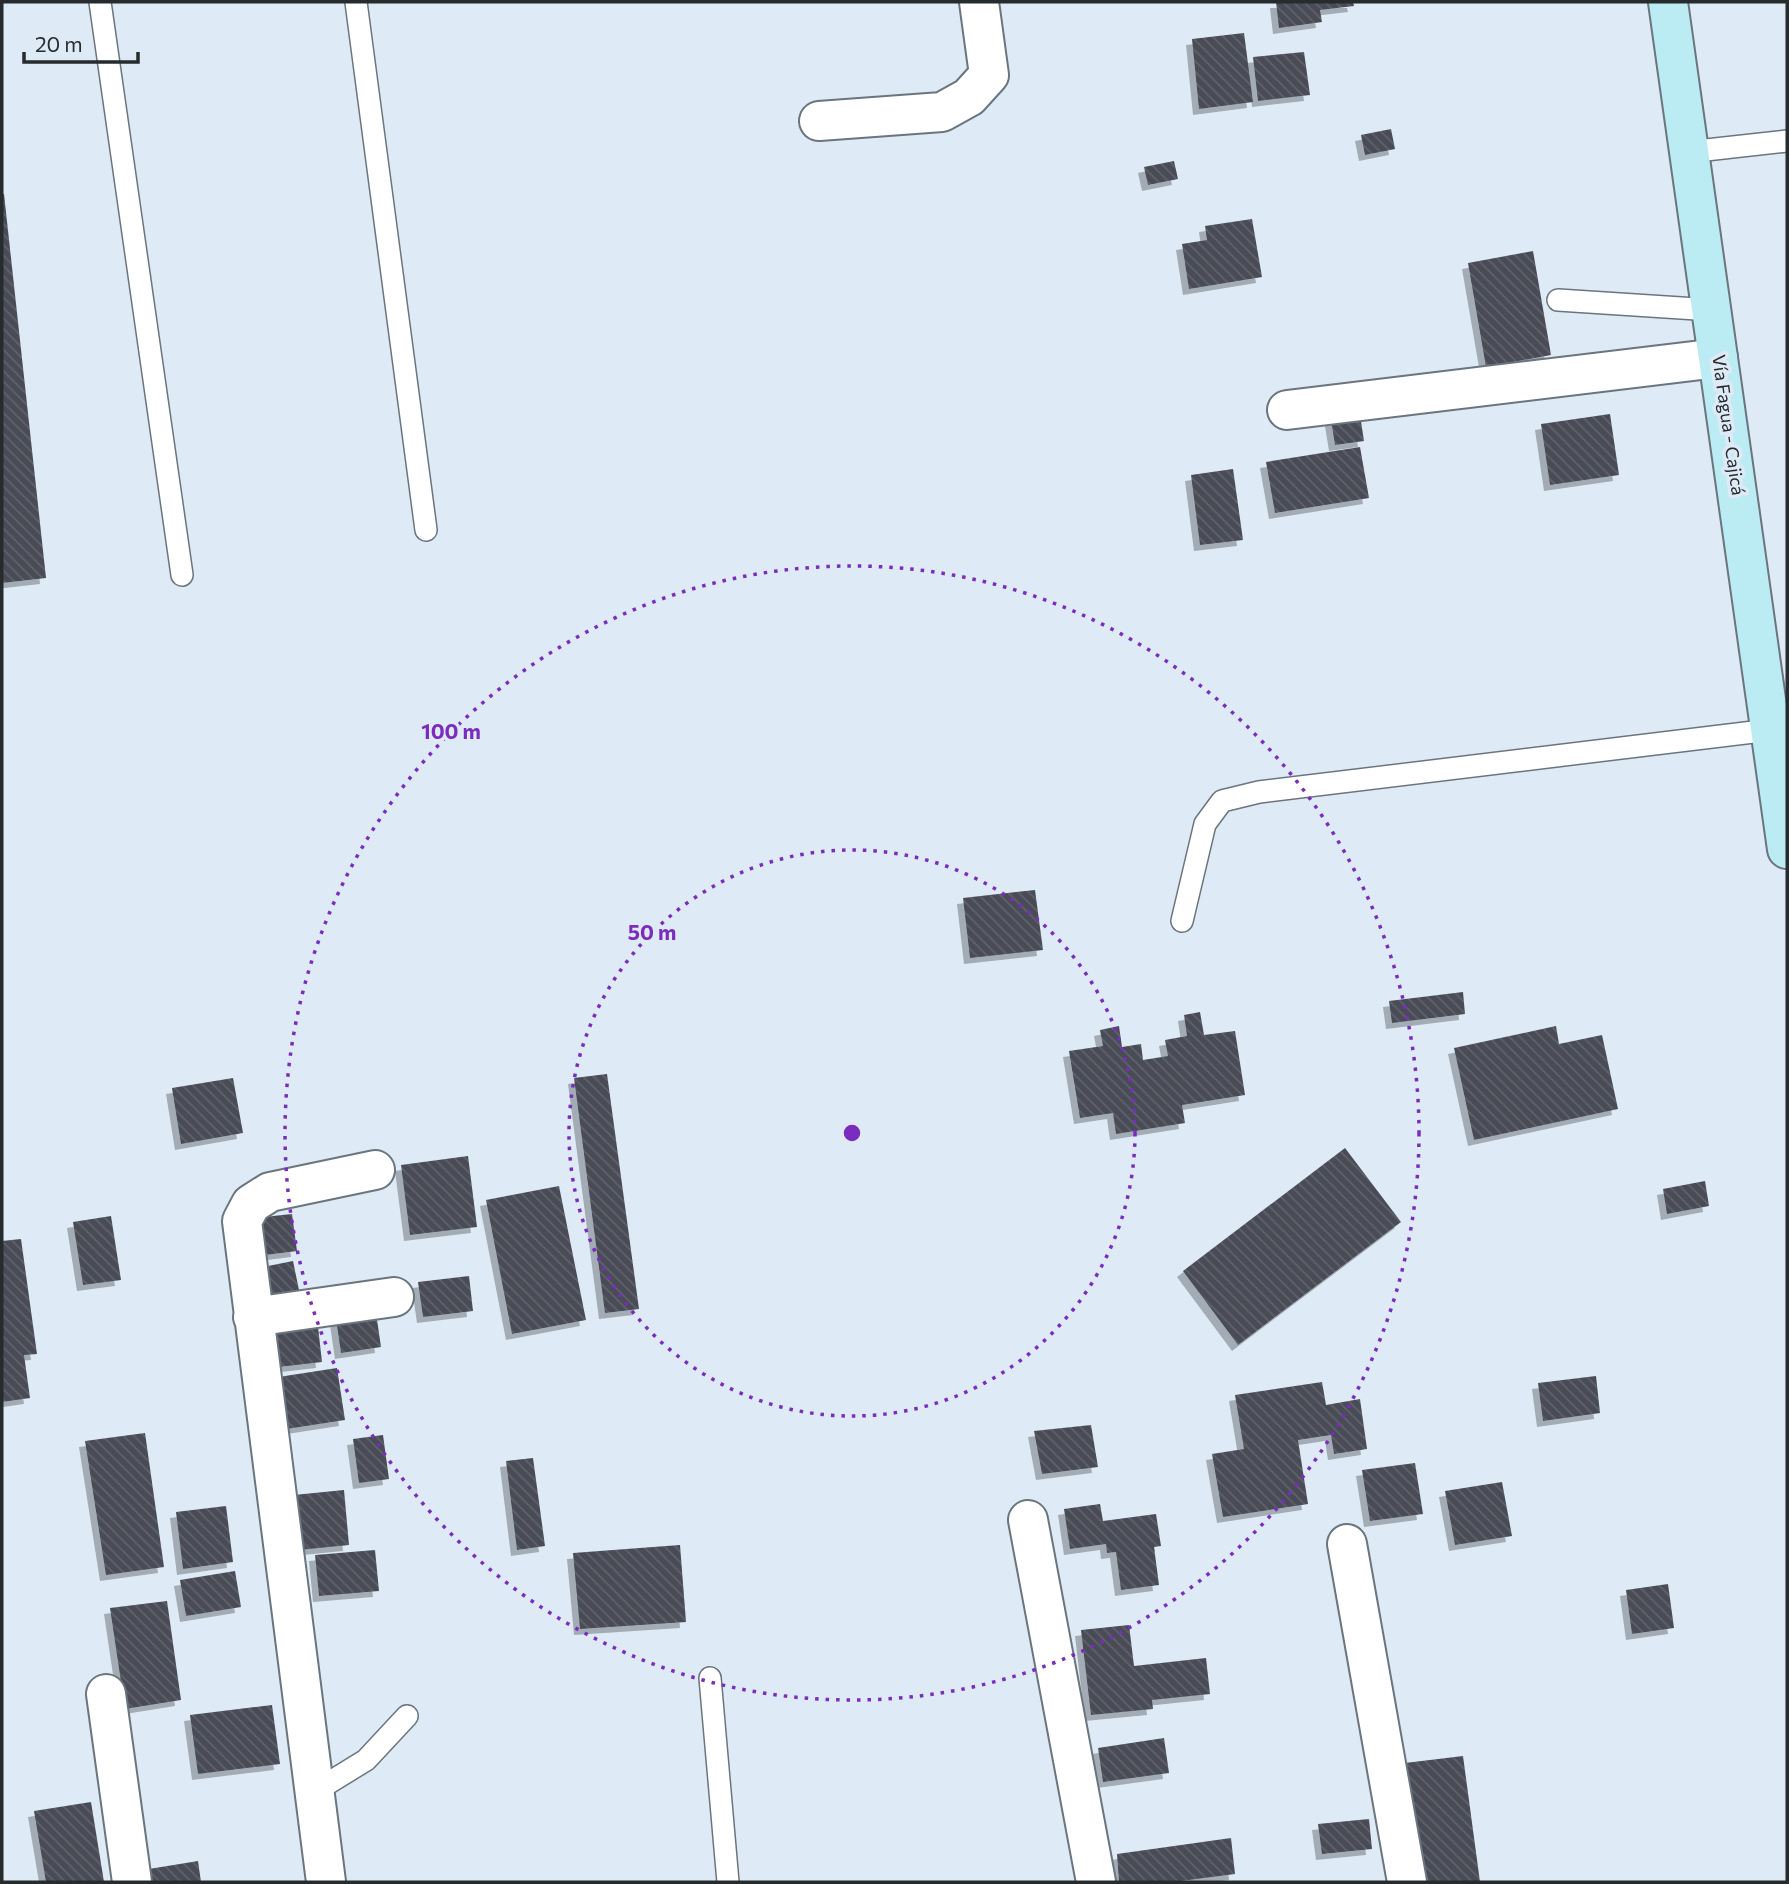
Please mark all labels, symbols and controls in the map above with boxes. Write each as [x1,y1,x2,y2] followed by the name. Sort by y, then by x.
[24,21,138,65] scale bar
[35,31,83,56] text: 20 m
[1708,353,1750,497] street label: Vía Fagua - Cajicá
[421,718,481,743] text: 100 m
[628,919,676,944] text: 50 m
[840,1121,864,1145] centre of rings

